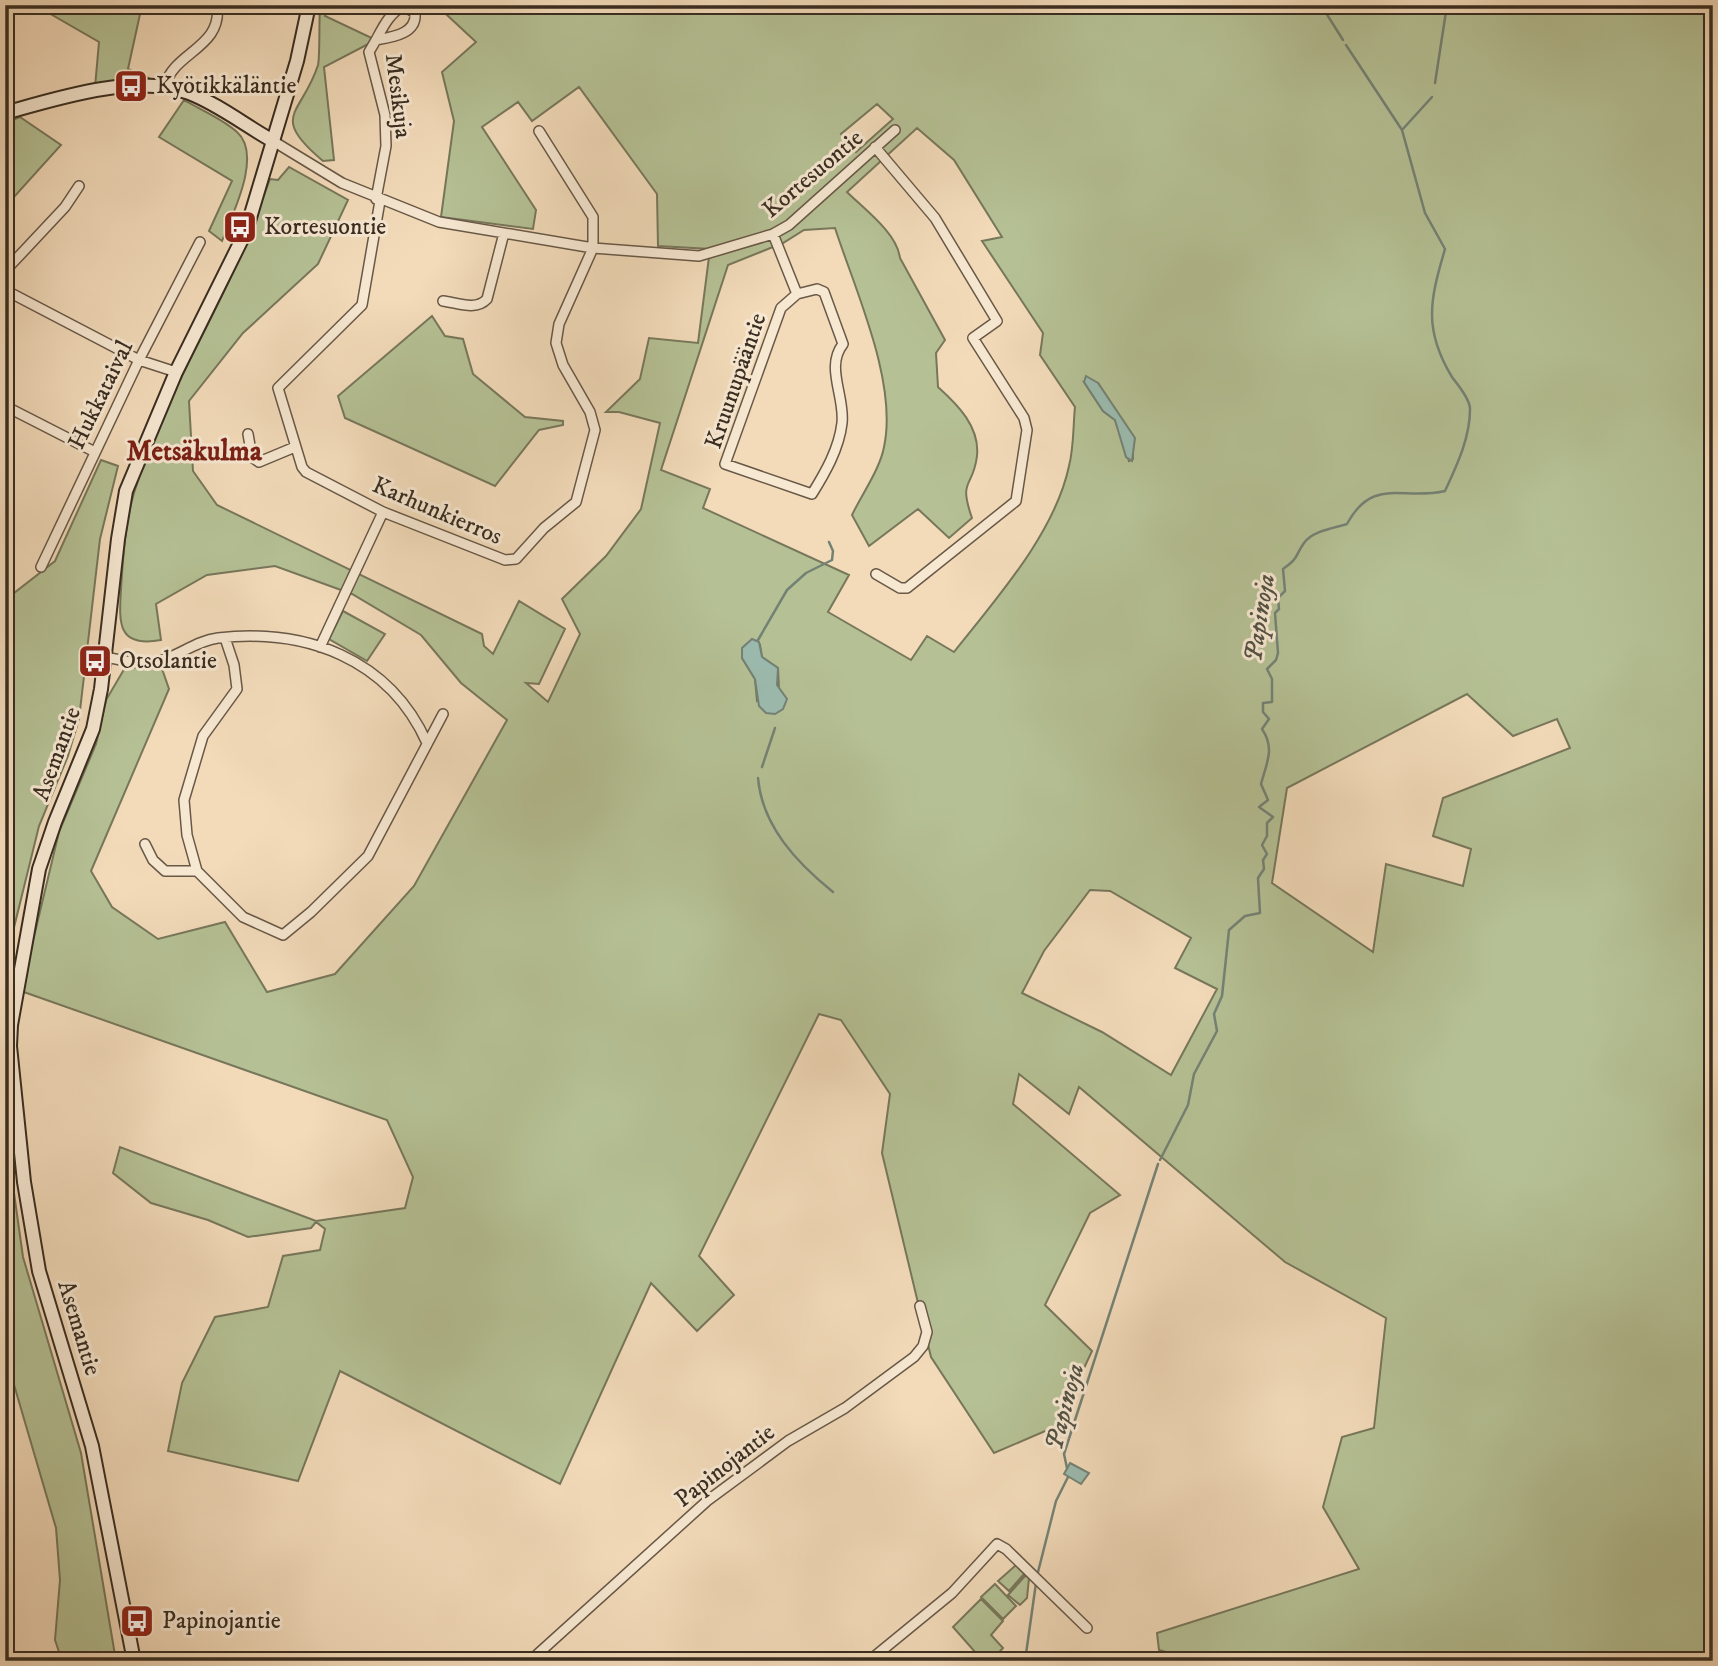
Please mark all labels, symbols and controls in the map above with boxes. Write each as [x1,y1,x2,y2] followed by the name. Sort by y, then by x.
[378,52,418,141] street label: Mesikuja
[112,67,150,105] bus stop icon: Kyötikkäläntie
[156,71,296,101] place label: Kyötikkäläntie
[757,123,870,225] street label: Kortesuontie
[221,208,259,246] bus stop icon: Kortesuontie
[264,212,386,242] place label: Kortesuontie
[699,309,773,453] street label: Kruunupääntie
[62,335,141,454] street label: Hukkataival
[126,434,263,469] district label: Metsäkulma
[368,470,506,552] street label: Karhunkierros
[1237,572,1283,664] water label: Papinoja
[76,642,114,680] bus stop icon: Otsolantie
[119,646,217,676] place label: Otsolantie
[26,703,88,805] street label: Asemantie
[50,1277,108,1379] street label: Asemantie
[1038,1360,1092,1454] water label: Papinoja
[669,1418,781,1514] street label: Papinojantie
[118,1602,156,1640] bus stop icon: Papinojantie
[162,1606,281,1636] place label: Papinojantie

